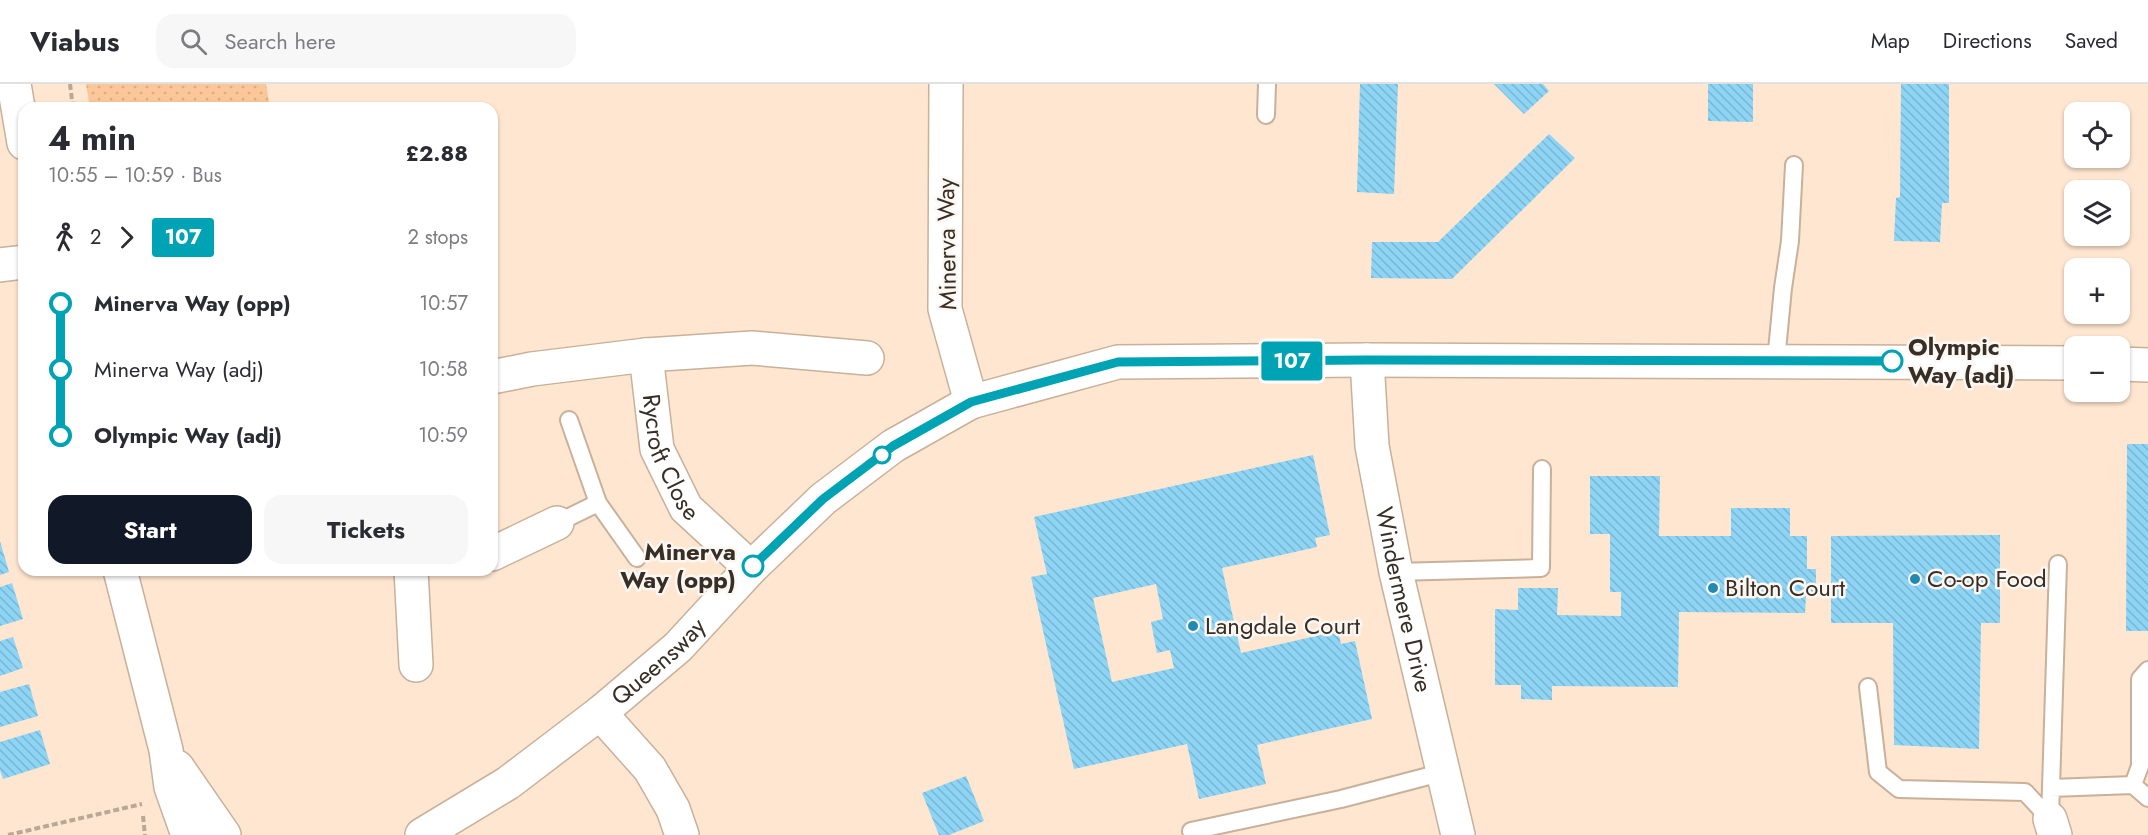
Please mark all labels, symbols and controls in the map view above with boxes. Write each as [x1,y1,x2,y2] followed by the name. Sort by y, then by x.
[156,14,576,68] search box
[30,21,120,62] text: Viabus
[177,25,210,58] icon: search
[225,25,336,57] text: Search here
[1871,26,1910,56] text: Map
[1943,26,2032,56] text: Directions
[2065,26,2118,56] text: Saved
[2064,102,2130,402] map controls
[2064,102,2130,168] button: locate
[48,115,136,162] text: 4 min
[405,137,468,169] text: £2.88
[48,161,222,190] text: 10:55 – 10:59 · Bus
[928,177,965,310] street label: Minerva Way
[2064,180,2130,246] button: layers
[48,221,81,254] icon: walk
[110,221,143,254] icon: forward
[164,222,202,252] text: 107
[90,223,101,252] text: 2
[407,223,468,252] text: 2 stops
[2064,258,2130,324] button: +
[94,287,291,319] text: Minerva Way (opp)
[419,289,468,318] text: 10:57
[1908,329,2014,392] place label: Olympic Way (adj)
[2064,336,2130,402] button: −
[1258,342,1326,380] line badge: 107
[1273,346,1311,376] text: 107
[1881,350,1903,372] marker: Olympic Way (adj)
[94,353,264,385] text: Minerva Way (adj)
[419,355,468,384] text: 10:58
[634,392,707,529] street label: Rycroft Close
[94,419,282,451] text: Olympic Way (adj)
[418,421,468,450] text: 10:59
[873,446,891,464] unlabelled marker
[48,495,252,564] button: Start
[264,495,468,564] button: Tickets
[1367,504,1442,696] street label: Windermere Drive
[620,534,736,597] place label: Minerva Way (opp)
[742,555,764,577] marker: Minerva Way (opp)
[1927,561,2047,596] place label: Co-op Food
[1725,570,1845,605] place label: Bilton Court
[1908,572,1922,586] marker: Co-op Food
[1706,581,1720,595] marker: Bilton Court
[1205,608,1360,643] place label: Langdale Court
[603,609,714,713] street label: Queensway
[1186,619,1200,633] marker: Langdale Court

